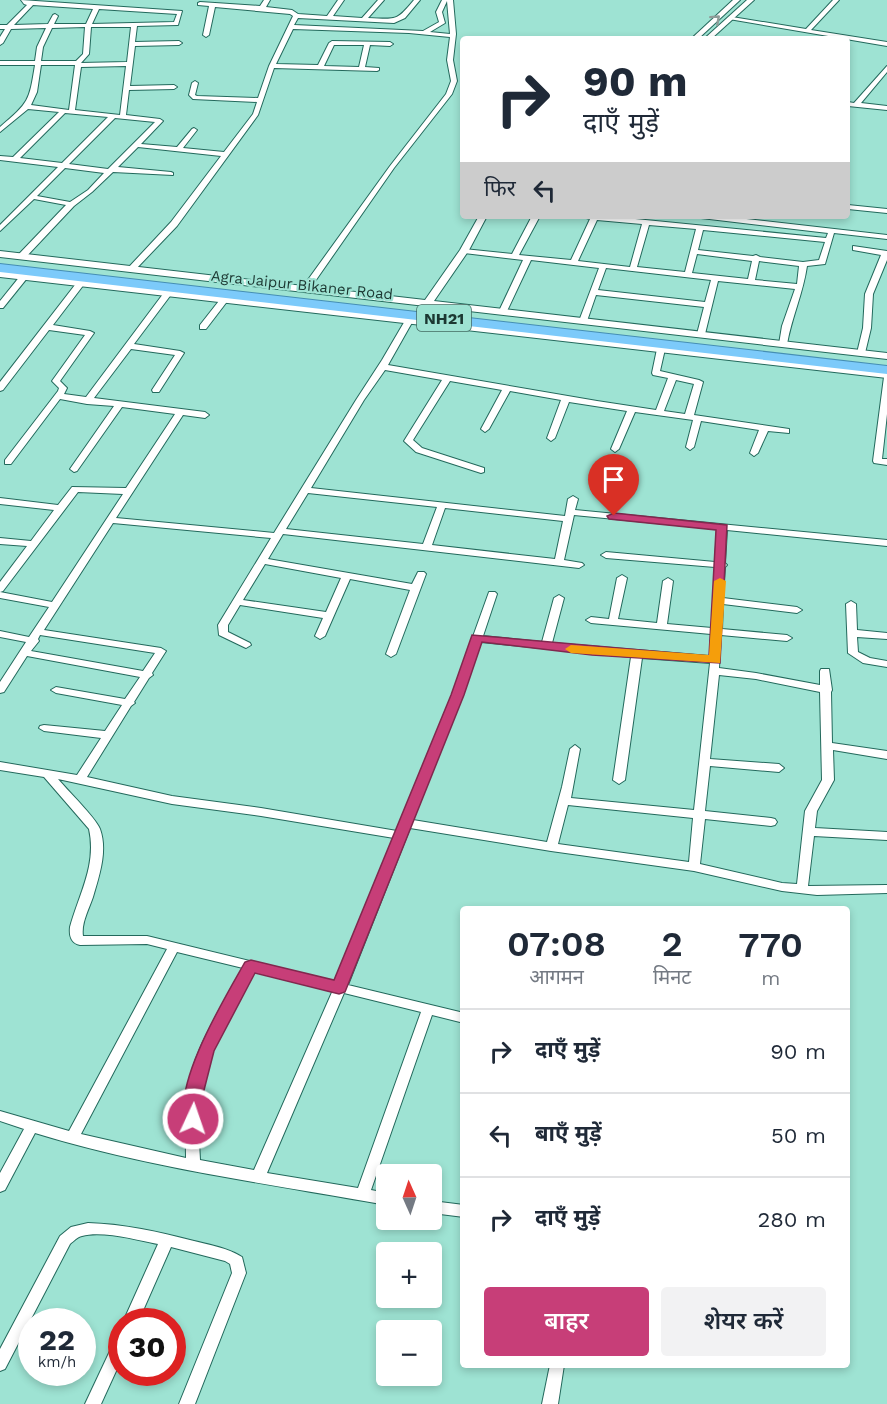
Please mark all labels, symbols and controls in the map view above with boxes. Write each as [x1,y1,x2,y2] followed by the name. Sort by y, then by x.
[709,15,719,26] one-way arrow
[583,57,687,106] text: 90 m
[484,60,562,138] icon: right
[583,107,659,139] text: दाएँ मुड़ें
[528,174,561,207] icon: left
[484,176,516,201] text: फिर
[210,266,394,304] street label: Agra Jaipur Bikaner Road
[417,305,471,331] road number: NH21
[588,454,639,516] pin
[597,463,630,496] icon: arrive
[507,923,606,965] text: 07:08
[662,923,683,965] text: 2
[738,924,803,966] text: 770
[529,965,584,989] text: आगमन
[653,965,691,989] text: मिनट
[761,966,780,990] text: m
[484,1035,517,1068] icon: right
[535,1037,600,1062] text: दाएँ मुड़ें
[770,1039,826,1064] text: 90 m
[161,1087,225,1151] position arrow
[484,1119,517,1152] icon: left
[535,1121,602,1146] text: बाएँ मुड़ें
[771,1123,826,1148] text: 50 m
[376,1164,442,1230] north arrow
[376,1164,442,1386] map controls
[484,1203,517,1236] icon: right
[535,1205,600,1230] text: दाएँ मुड़ें
[757,1207,826,1232] text: 280 m
[376,1242,442,1308] button: +
[484,1287,649,1356] button: बाहर
[661,1287,826,1356] button: शेयर करें
[108,1308,186,1386] speed limit sign: 30
[376,1320,442,1386] button: −
[39,1322,75,1357] text: 22
[38,1353,76,1371] text: km/h

